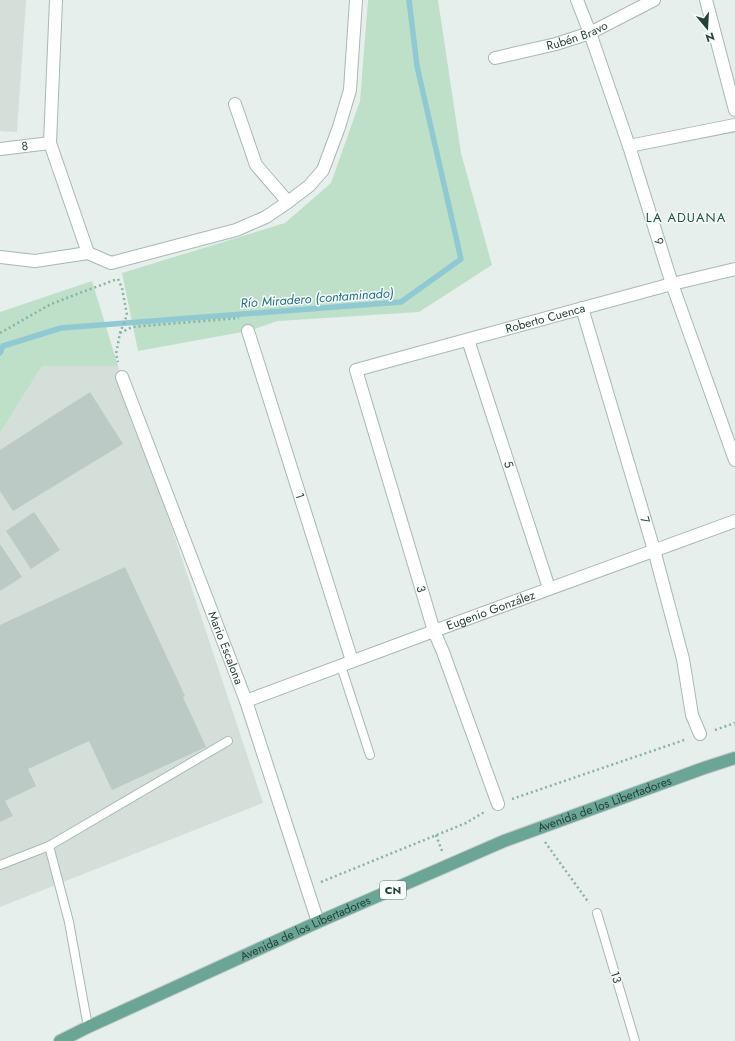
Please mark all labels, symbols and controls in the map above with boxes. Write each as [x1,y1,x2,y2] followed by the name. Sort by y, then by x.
[687,8,727,48] north arrow
[545,16,611,55] street label: Rubén Bravo
[703,29,717,46] text: N
[20,137,29,155] street label: 8
[646,208,726,227] district label: LA ADUANA
[649,235,668,248] street label: 9
[240,283,394,313] water label: Río Miradero (contaminado)
[503,299,587,338] street label: Roberto Cuenca
[499,459,518,471] street label: 5
[291,491,309,501] street label: 1
[635,514,655,526] street label: 7
[411,583,431,595] street label: 3
[444,586,538,635] street label: Eugenio González
[203,609,248,687] street label: Mario Escalona
[535,772,674,837] street label: Avenida de los Libertadores
[380,881,406,899] road number: CN
[237,891,374,965] street label: Avenida de los Libertadores
[606,969,626,986] street label: 13

